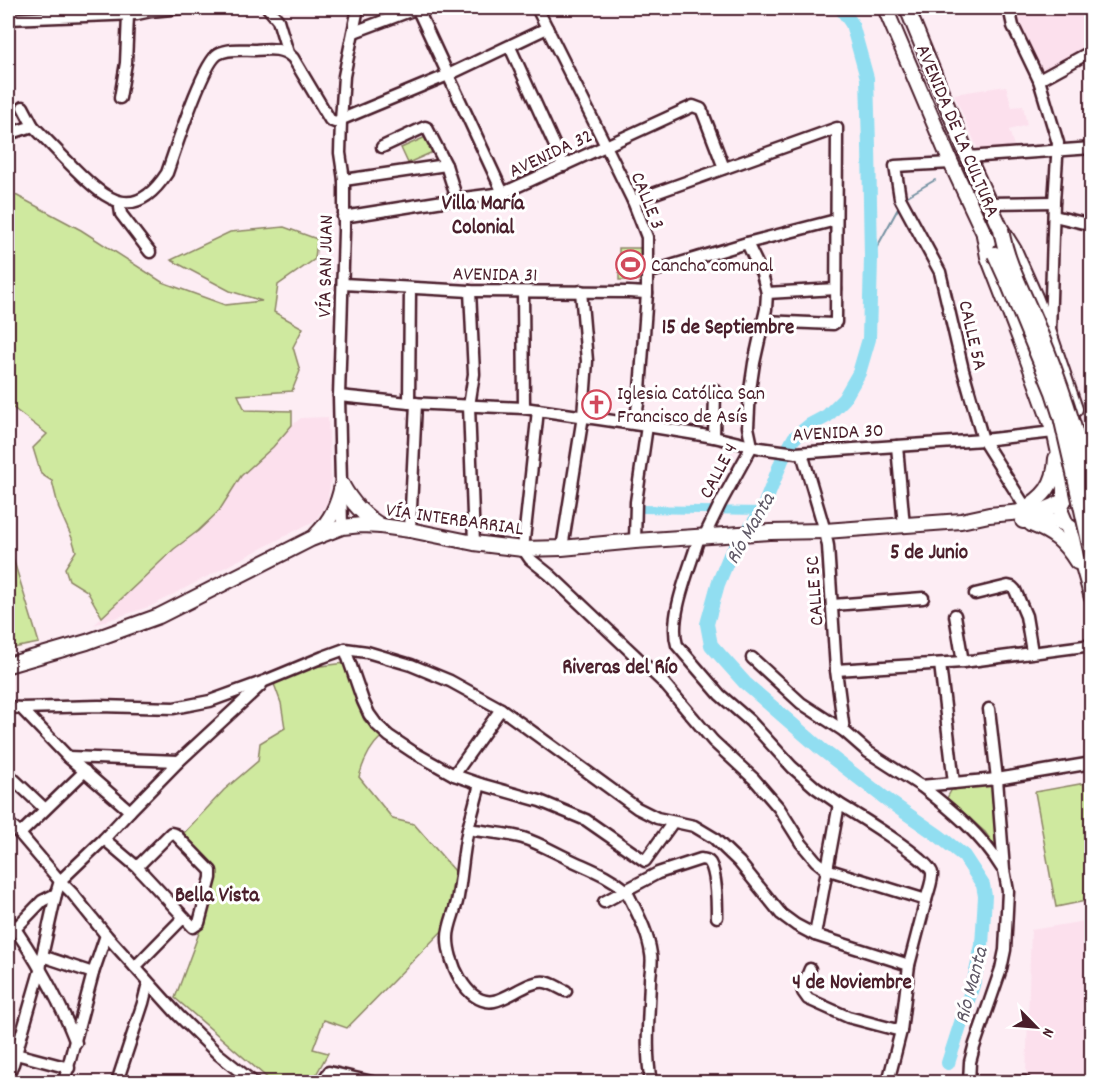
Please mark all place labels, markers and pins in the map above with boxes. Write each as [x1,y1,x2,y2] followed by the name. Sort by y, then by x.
[614,248,646,280] sports icon: Cancha comunal
[651,253,774,281] place label: Cancha comunal
[617,381,765,432] place label: Iglesia Católica San Francisco de Asís
[580,388,612,420] church icon: Iglesia Católica San Francisco de Asís

